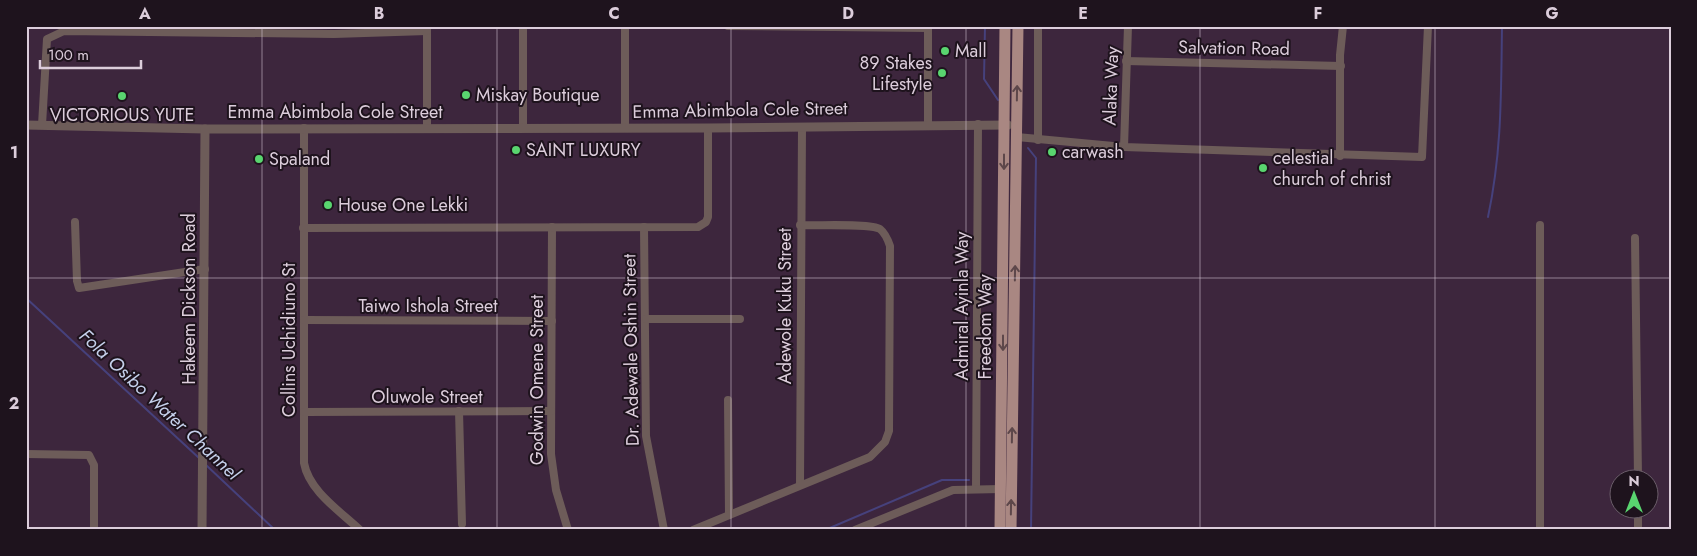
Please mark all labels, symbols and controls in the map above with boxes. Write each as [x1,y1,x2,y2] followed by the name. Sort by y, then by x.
[138,2,151,25] text: A
[374,2,384,25] text: B
[608,2,620,25] text: C
[842,2,854,25] text: D
[1078,2,1088,25] text: E
[1314,2,1322,25] text: F
[1545,2,1559,25] text: G
[1178,34,1290,62] street label: Salvation Road
[40,38,141,70] scale bar
[955,38,987,64] place label: Mall
[48,44,89,66] text: 100 m
[939,45,951,57] marker: Mall
[1097,46,1125,126] street label: Alaka Way
[859,50,932,97] place label: 89 Stakes Lifestyle
[936,67,948,79] marker: 89 Stakes Lifestyle
[476,82,600,108] place label: Miskay Boutique
[1012,85,1022,102] one-way arrow
[460,89,472,101] marker: Miskay Boutique
[116,90,128,102] marker: VICTORIOUS YUTE
[632,95,848,125] street label: Emma Abimbola Cole Street
[227,99,443,125] street label: Emma Abimbola Cole Street
[50,102,194,128] place label: VICTORIOUS YUTE
[526,137,642,163] place label: SAINT LUXURY
[1062,139,1124,165] place label: carwash
[10,141,18,164] text: 1
[510,144,522,156] marker: SAINT LUXURY
[1273,145,1391,192] place label: celestial church of christ
[269,146,330,172] place label: Spaland
[1046,146,1058,158] marker: carwash
[253,153,265,165] marker: Spaland
[999,154,1009,170] one-way arrow
[1257,162,1269,174] marker: celestial church of christ
[338,192,468,218] place label: House One Lekki
[322,199,334,211] marker: House One Lekki
[176,213,202,385] street label: Hakeem Dickson Road
[772,227,798,384] street label: Adewole Kuku Street
[949,231,975,380] street label: Admiral Ayinla Way
[616,253,646,446] street label: Dr. Adewale Oshin Street
[276,262,302,417] street label: Collins Uchidiuno St
[1011,265,1020,281] one-way arrow
[972,274,998,380] street label: Freedom Way
[358,293,498,319] street label: Taiwo Ishola Street
[524,294,550,465] street label: Godwin Omene Street
[73,323,247,487] water label: Fola Osibo Water Channel
[998,335,1007,351] one-way arrow
[371,384,483,410] street label: Oluwole Street
[9,392,19,415] text: 2
[1007,427,1017,444] one-way arrow
[1610,468,1660,518] north arrow
[1628,471,1640,491] text: N
[1006,499,1016,516] one-way arrow

